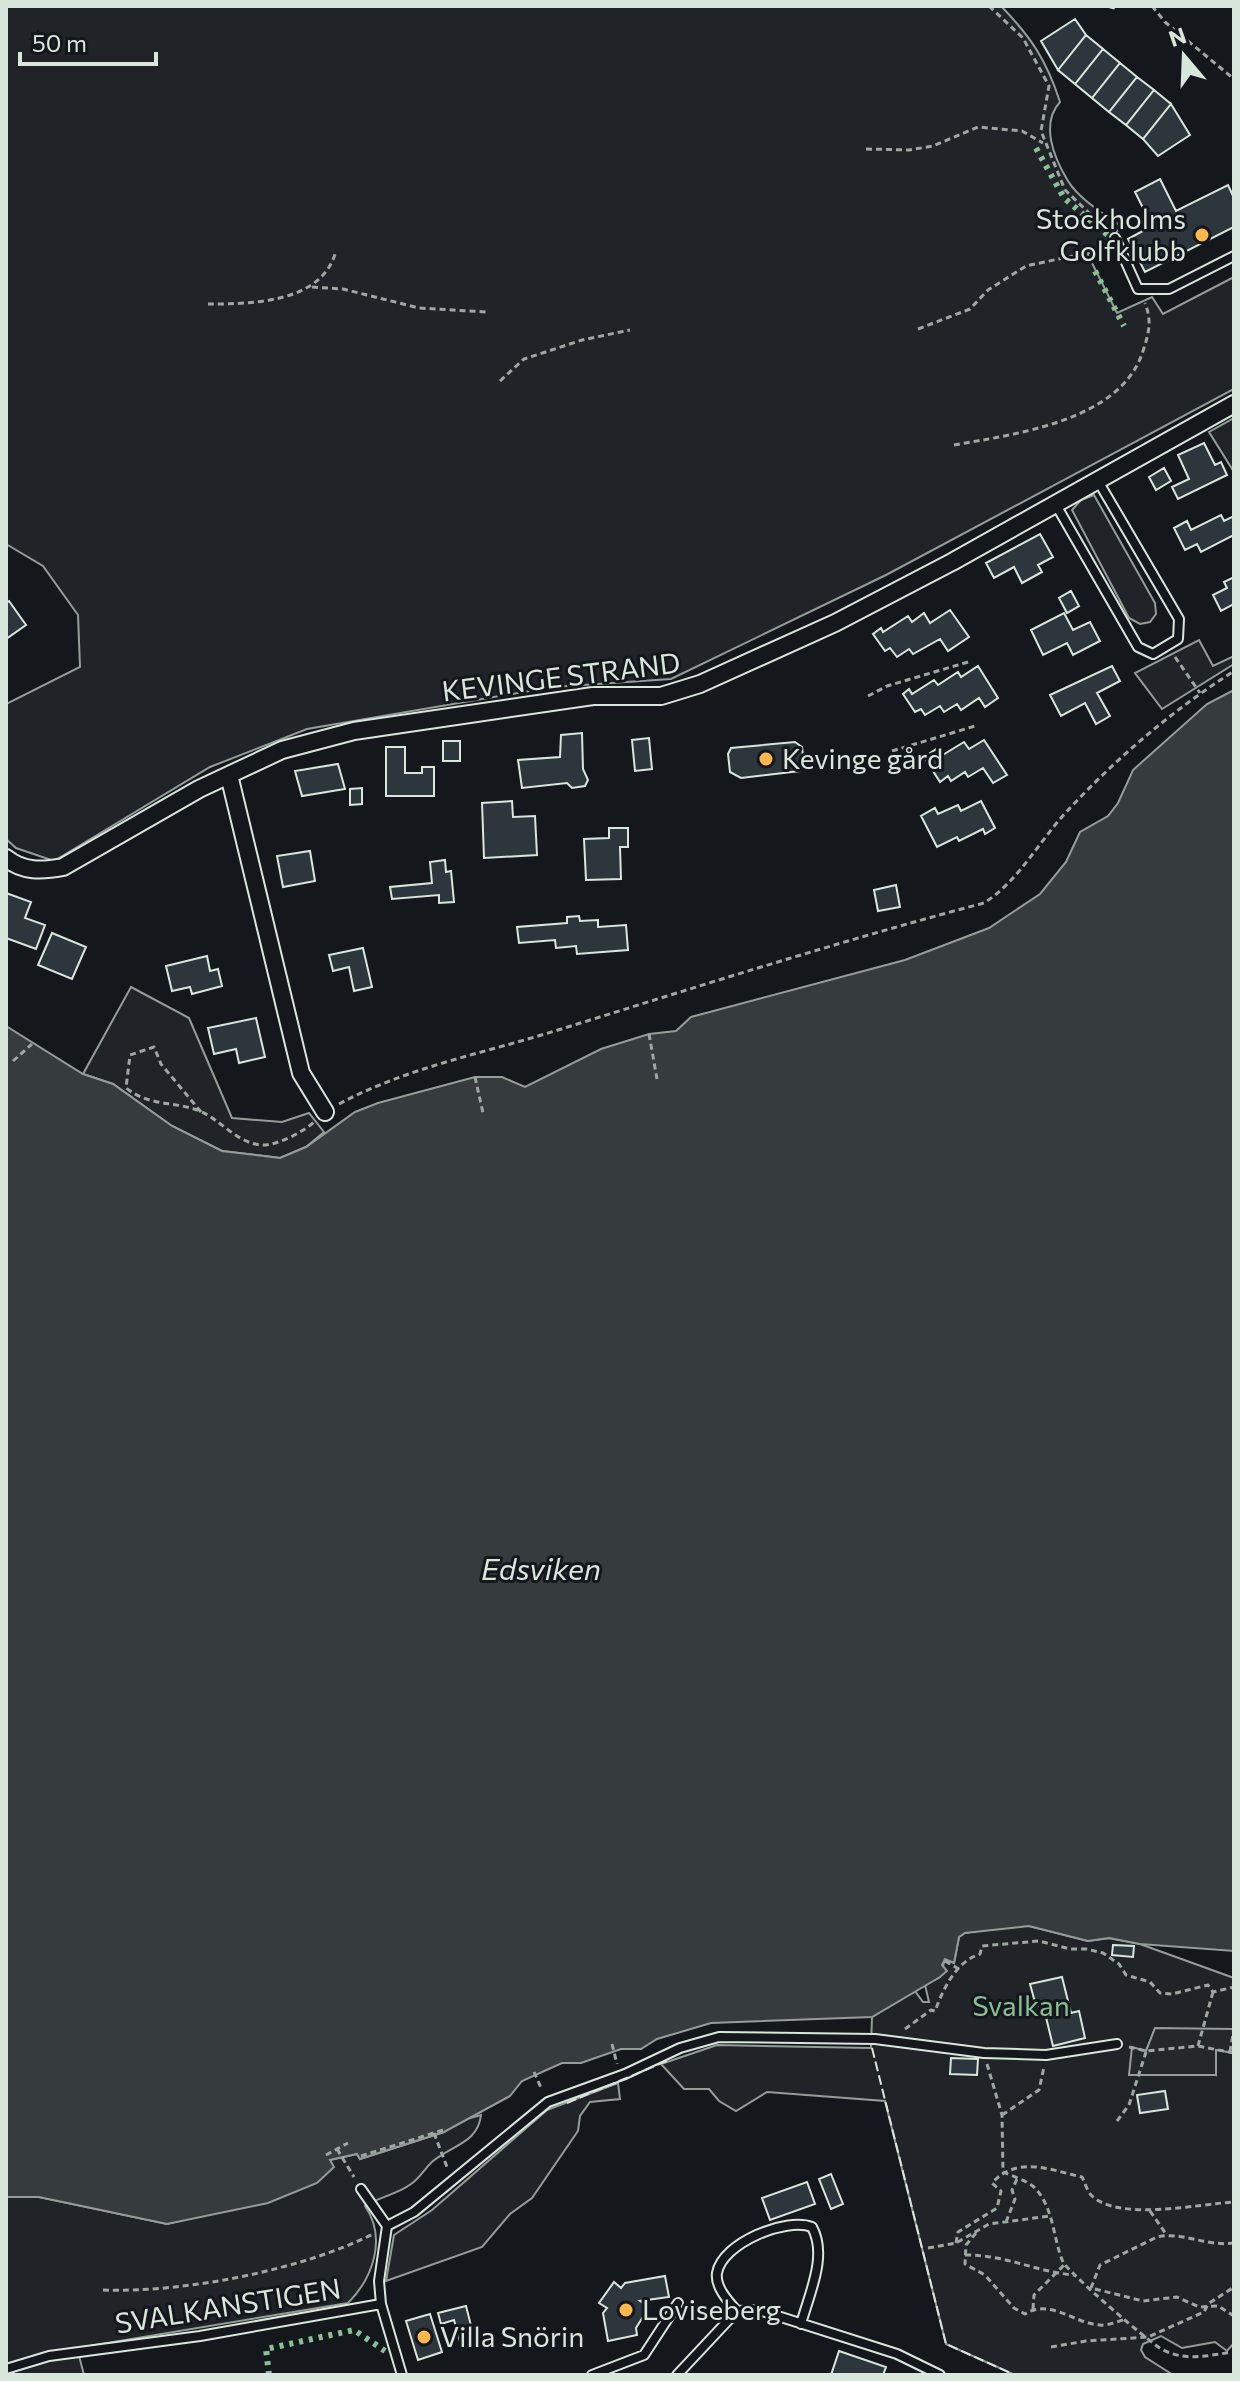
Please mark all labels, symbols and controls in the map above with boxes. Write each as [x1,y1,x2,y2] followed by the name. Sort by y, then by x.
[20,16,156,66] scale bar
[1144,16,1224,96] north arrow
[1165,21,1190,52] text: N
[32,28,87,57] text: 50 m
[1036,201,1186,267] place label: Stockholms Golfklubb
[1193,226,1211,244] marker: Stockholms Golfklubb
[440,645,682,707] street label: KEVINGE STRAND
[782,741,943,775] place label: Kevinge gård
[757,750,775,768] marker: Kevinge gård
[481,1549,601,1586] water label: Edsviken
[972,1988,1070,2022] park label: Svalkan
[113,2270,343,2340] street label: SVALKANSTIGEN
[642,2292,781,2326] place label: Loviseberg
[617,2301,635,2319] marker: Loviseberg
[440,2319,584,2353] place label: Villa Snörin
[415,2328,433,2346] marker: Villa Snörin

